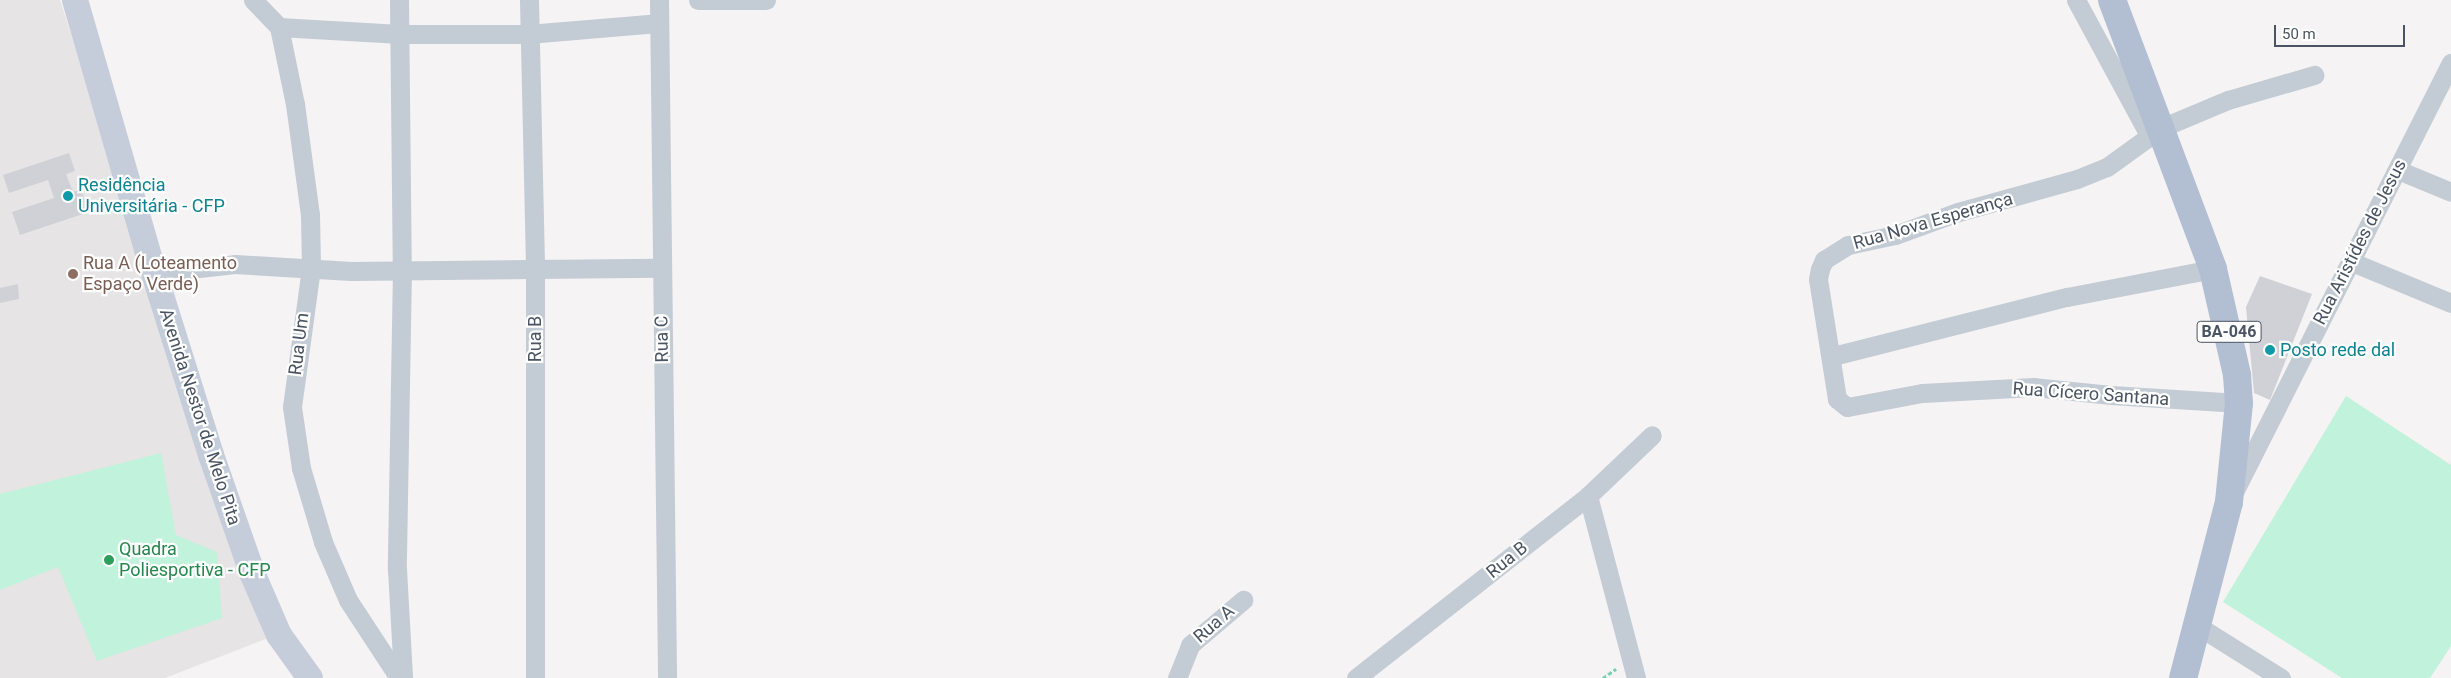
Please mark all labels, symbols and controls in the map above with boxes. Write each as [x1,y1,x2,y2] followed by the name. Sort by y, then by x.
[2276,15,2407,47] scale bar
[2282,25,2316,43] text: 50 m
[2309,156,2411,328] street label: Rua Aristídes de Jesus
[78,175,225,218] place label: Residência Universitária - CFP
[1851,188,2015,254] street label: Rua Nova Esperança
[62,190,74,202] marker: Residência Universitária - CFP
[83,253,237,296] place label: Rua A (Loteamento Espaço Verde)
[67,268,79,280] marker: Rua A (Loteamento Espaço Verde)
[155,306,245,528] street label: Avenida Nestor de Melo Pita
[284,312,314,376] street label: Rua Um
[651,315,673,363] street label: Rua C
[524,316,546,362] street label: Rua B
[2196,318,2262,346] road number: BA-046
[2280,339,2395,361] place label: Posto rede dal
[2264,344,2276,356] marker: Posto rede dal
[2012,378,2170,410] street label: Rua Cícero Santana
[1482,537,1532,583] street label: Rua B
[119,539,271,582] place label: Quadra Poliesportiva - CFP
[103,554,115,566] marker: Quadra Poliesportiva - CFP
[1189,600,1239,648] street label: Rua A

